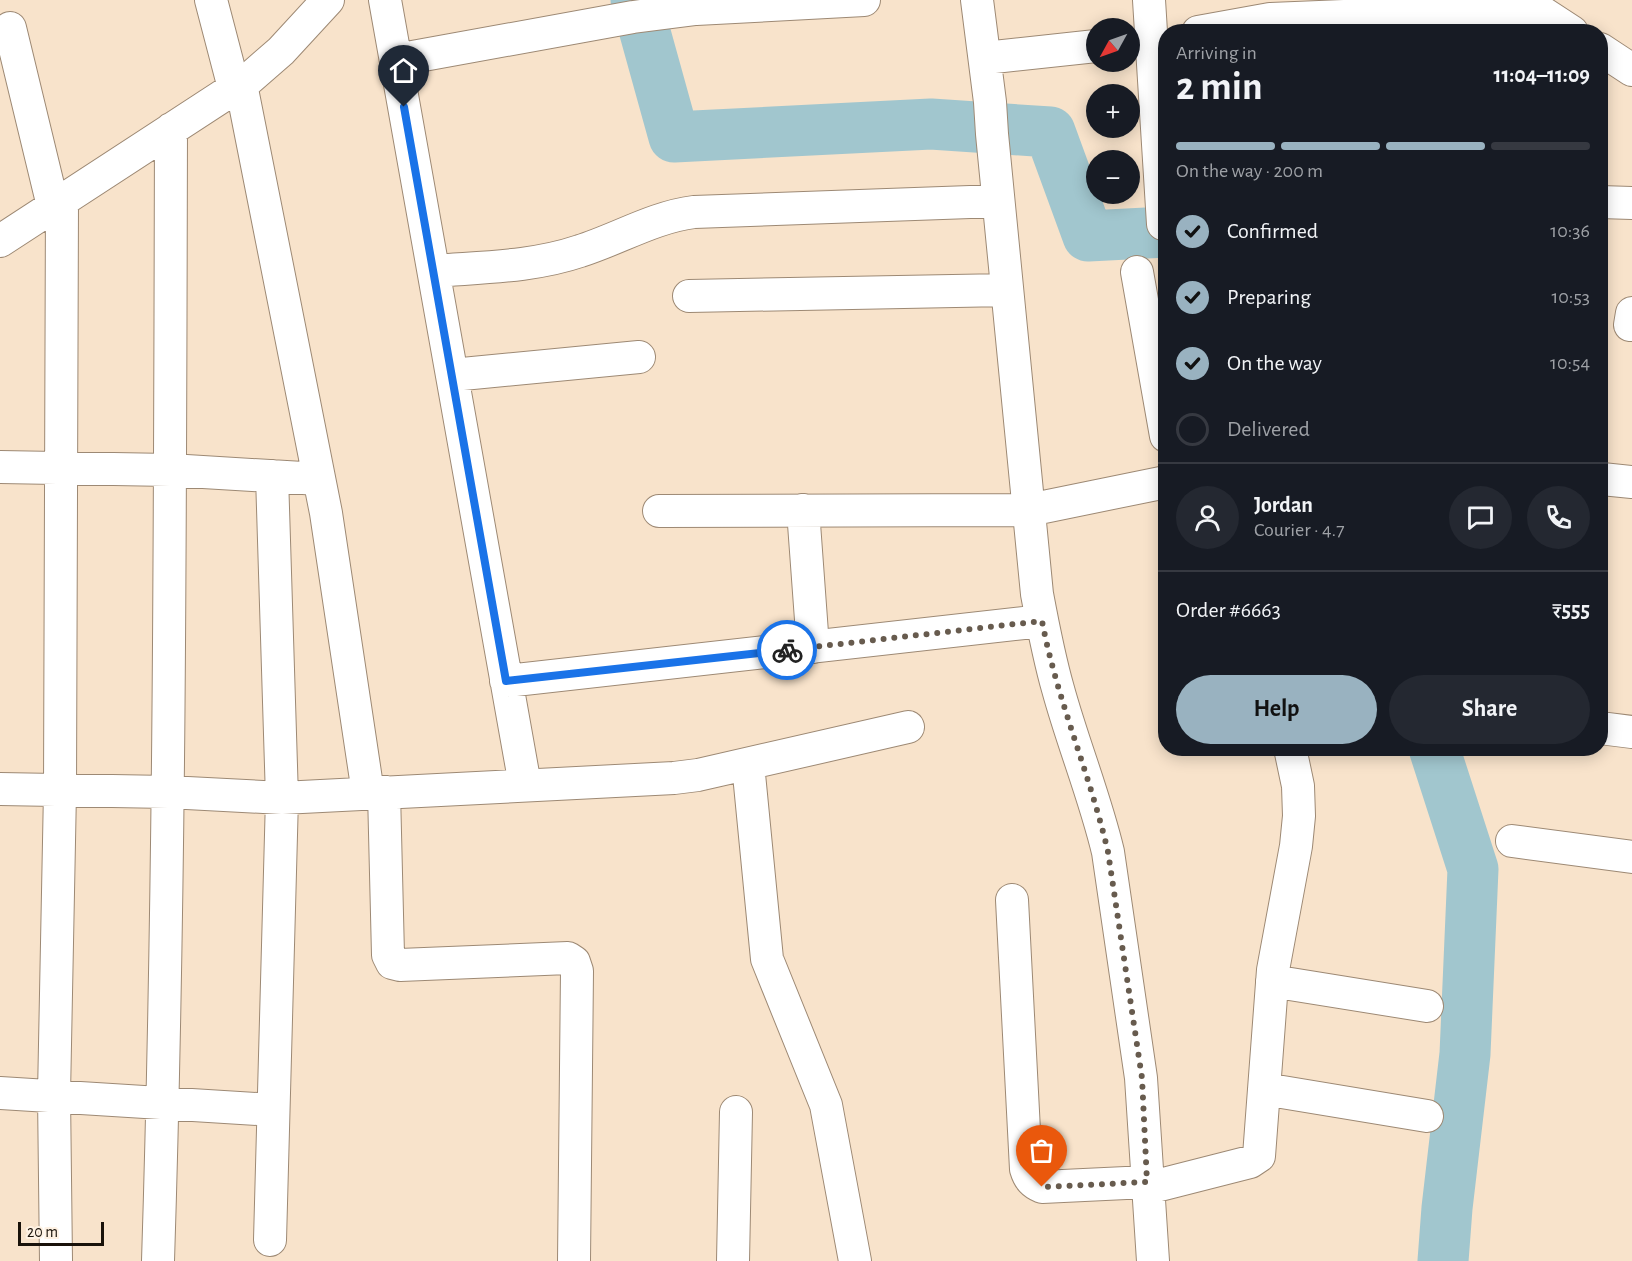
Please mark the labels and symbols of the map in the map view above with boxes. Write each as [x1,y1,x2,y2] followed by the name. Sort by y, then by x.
[1086,18,1140,72] north arrow
[378,45,429,107] pin
[757,620,817,680] courier
[1016,1125,1067,1187] pin
[18,1219,104,1246] scale bar

